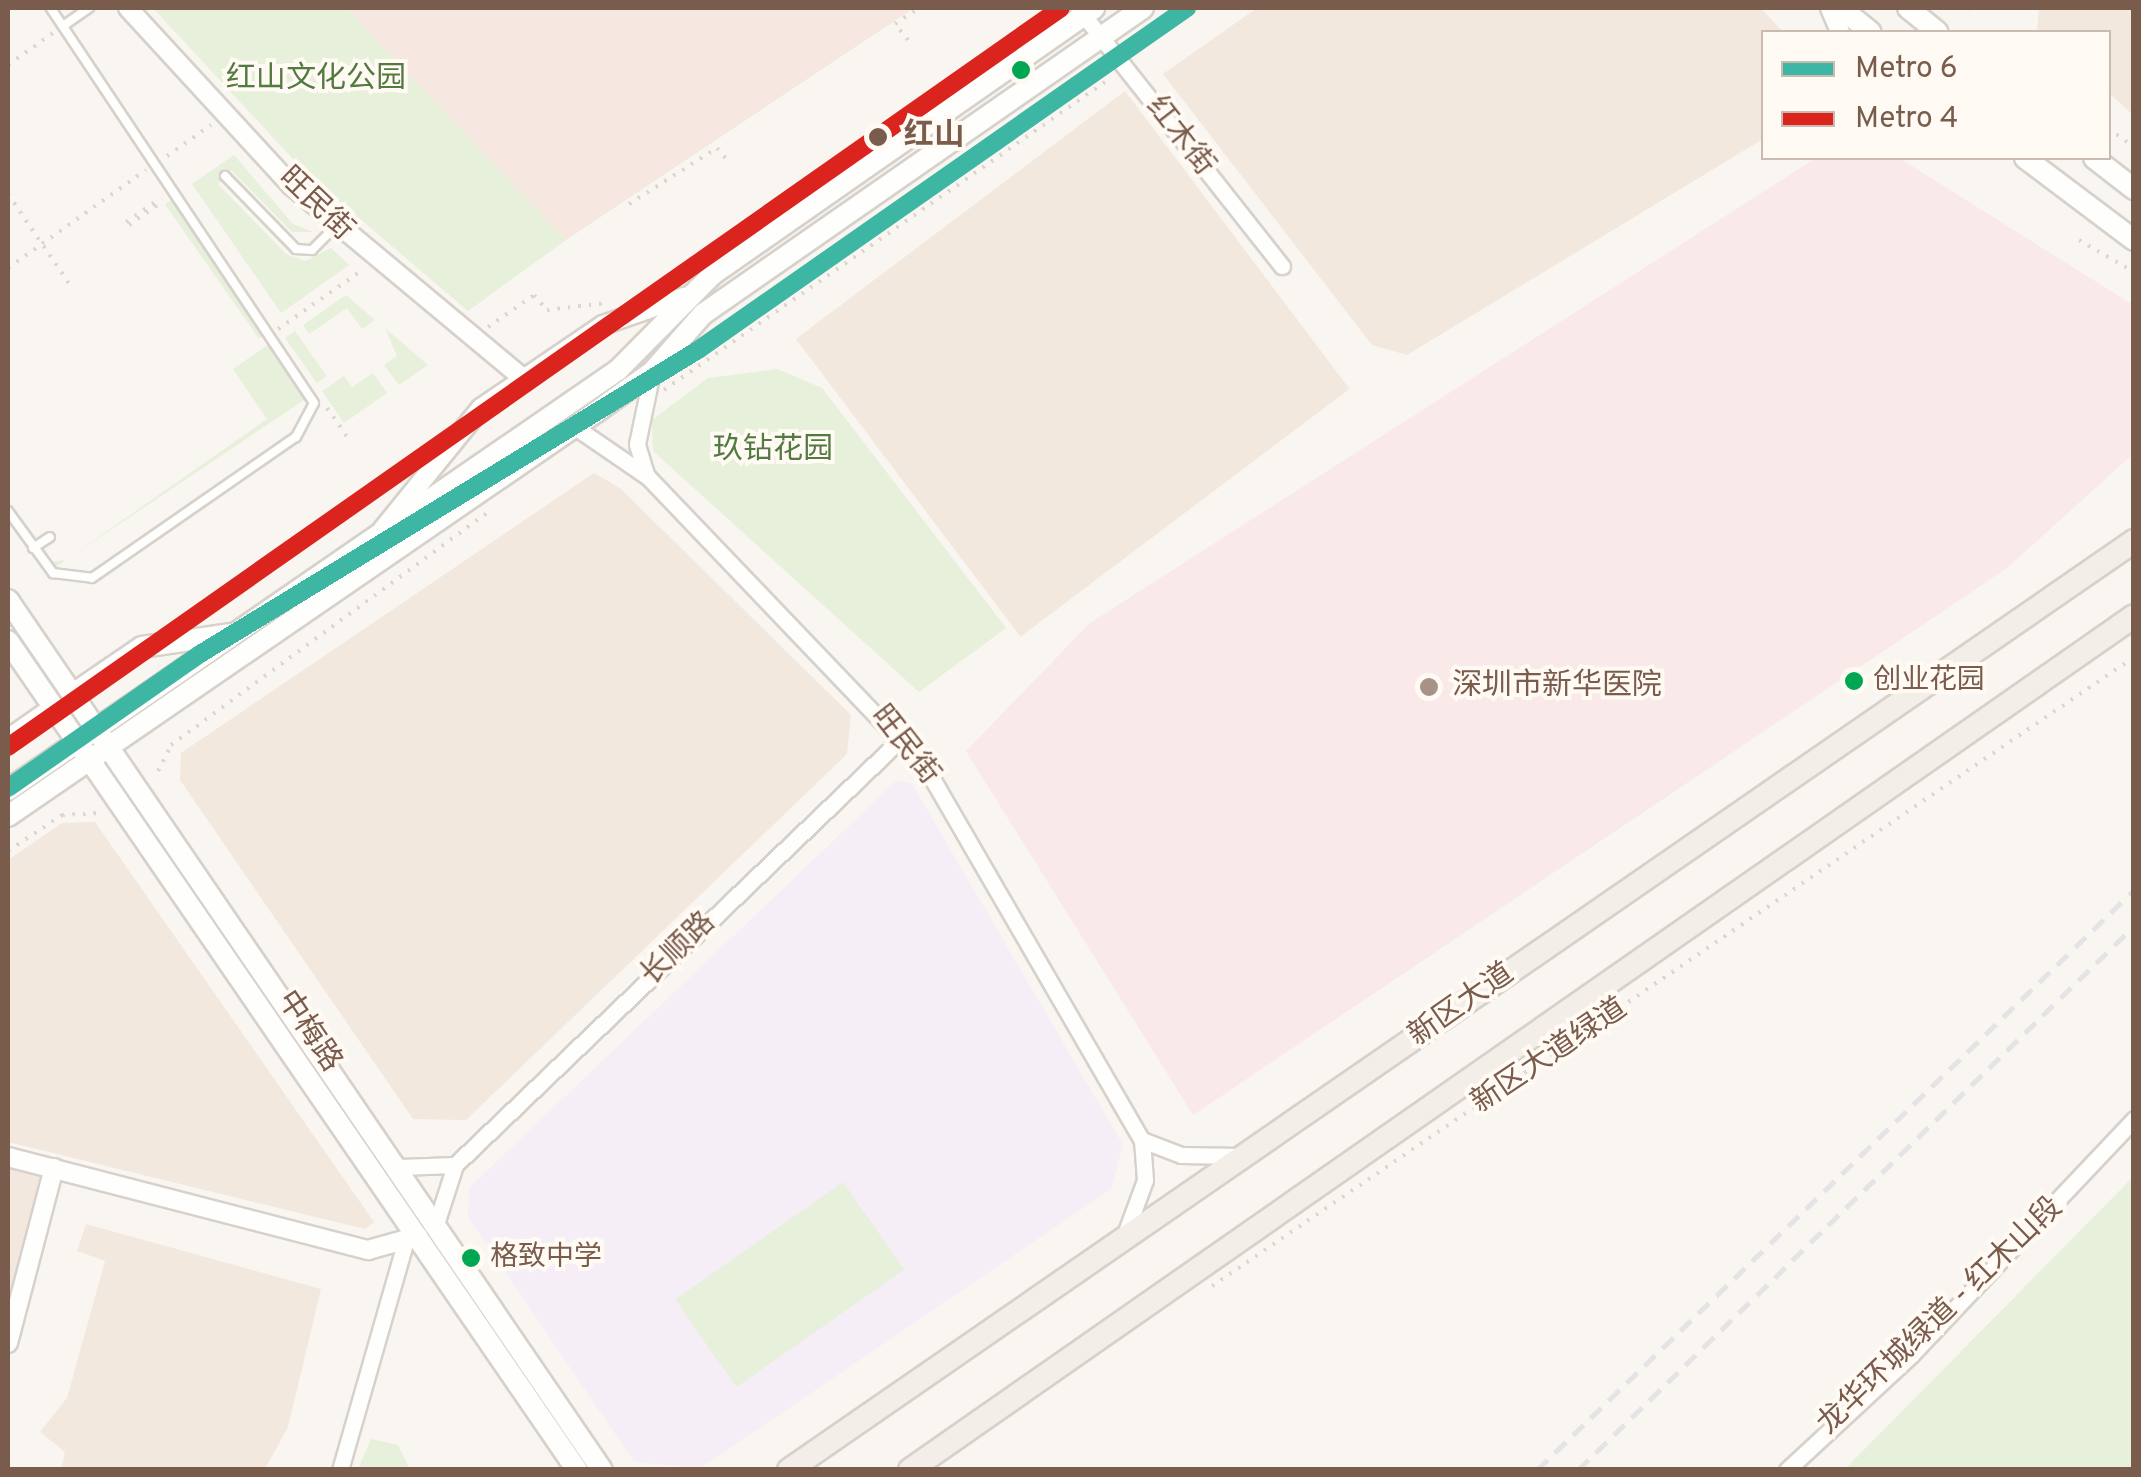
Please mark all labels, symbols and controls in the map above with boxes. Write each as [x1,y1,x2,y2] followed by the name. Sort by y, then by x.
[1761,30,2111,160] legend
[1855,51,1958,88] text: Metro 6
[1011,60,1031,80] unlabelled marker
[226,62,406,98] park label: 红山文化公园
[1137,90,1221,184] street label: 红木街
[1855,101,1959,138] text: Metro 4
[904,119,964,155] place label: 红山
[861,120,895,154] marker: 红山
[270,161,360,249] street label: 旺民街
[713,433,833,469] park label: 玖钻花园
[1873,664,1985,698] place label: 创业花园
[1452,669,1662,705] place label: 深圳市新华医院
[1844,671,1864,691] marker: 创业花园
[1416,674,1442,700] marker: 深圳市新华医院
[862,699,946,793] street label: 旺民街
[634,906,724,994] street label: 长顺路
[1403,957,1521,1055] street label: 新区大道
[268,985,348,1079] street label: 中梅路
[1465,992,1635,1122] street label: 新区大道绿道
[1811,1191,2071,1443] street label: 龙华环城绿道 - 红木山段
[490,1241,602,1275] place label: 格致中学
[461,1248,481,1268] marker: 格致中学

